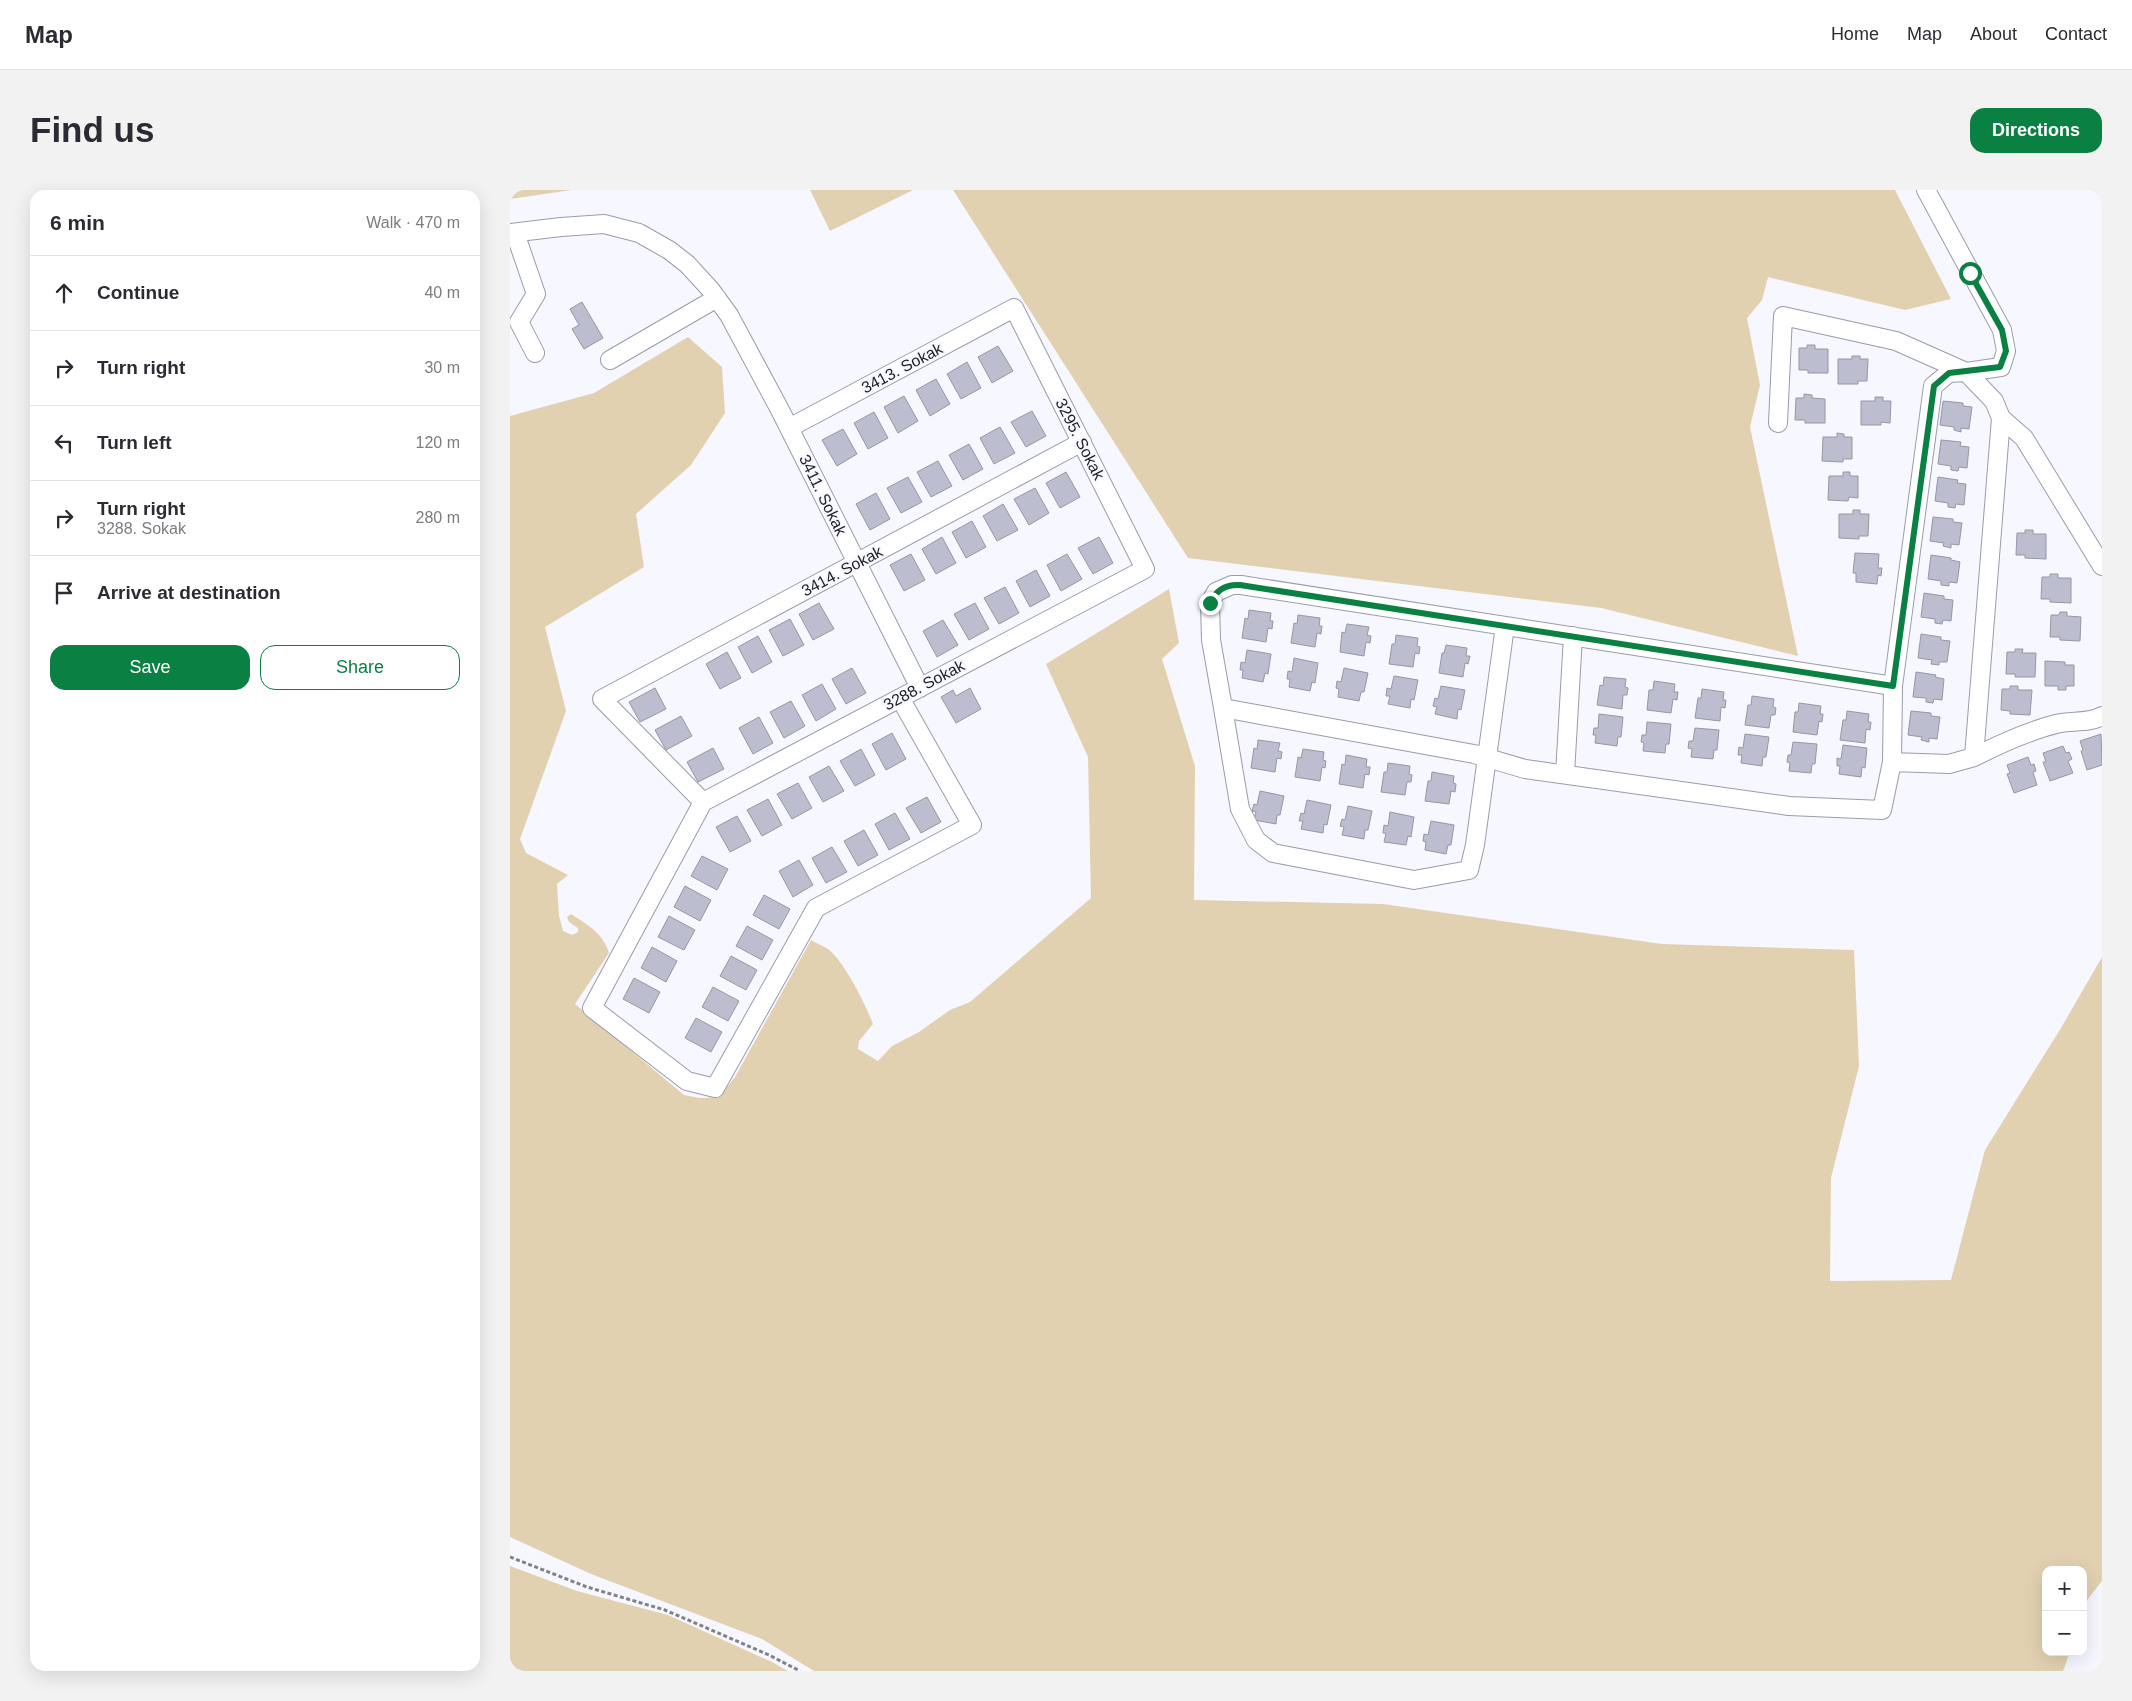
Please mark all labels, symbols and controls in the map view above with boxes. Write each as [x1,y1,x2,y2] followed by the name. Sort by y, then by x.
[25,21,73,48] text: Map
[1831,24,1879,44] text: Home
[1907,24,1942,44] text: Map
[1970,24,2017,44] text: About
[2045,24,2107,44] text: Contact
[1970,108,2102,153] button: Directions
[30,110,154,149] text: Find us
[50,211,105,234] text: 6 min
[366,214,460,231] text: Walk · 470 m
[1959,262,1982,285] route start
[50,279,78,307] icon: ahead
[97,282,179,303] text: Continue
[424,284,460,301] text: 40 m
[859,339,946,396] street label: 3413. Sokak
[50,354,78,382] icon: right
[97,357,185,378] text: Turn right
[424,359,460,376] text: 30 m
[1052,396,1108,483] street label: 3295. Sokak
[50,429,78,457] icon: left
[97,432,172,453] text: Turn left
[416,434,460,451] text: 120 m
[796,452,850,539] street label: 3411. Sokak
[97,498,185,519] text: Turn right
[50,504,78,532] icon: right
[416,509,460,526] text: 280 m
[97,520,186,537] text: 3288. Sokak
[799,542,886,599] street label: 3414. Sokak
[50,579,78,607] icon: arrive
[97,582,281,603] text: Arrive at destination
[1199,592,1222,615] route end
[50,645,250,690] button: Save
[260,645,460,690] button: Share
[881,656,968,713] street label: 3288. Sokak
[2042,1566,2087,1656] map controls
[2042,1566,2087,1611] button: +
[2042,1611,2087,1656] button: −

